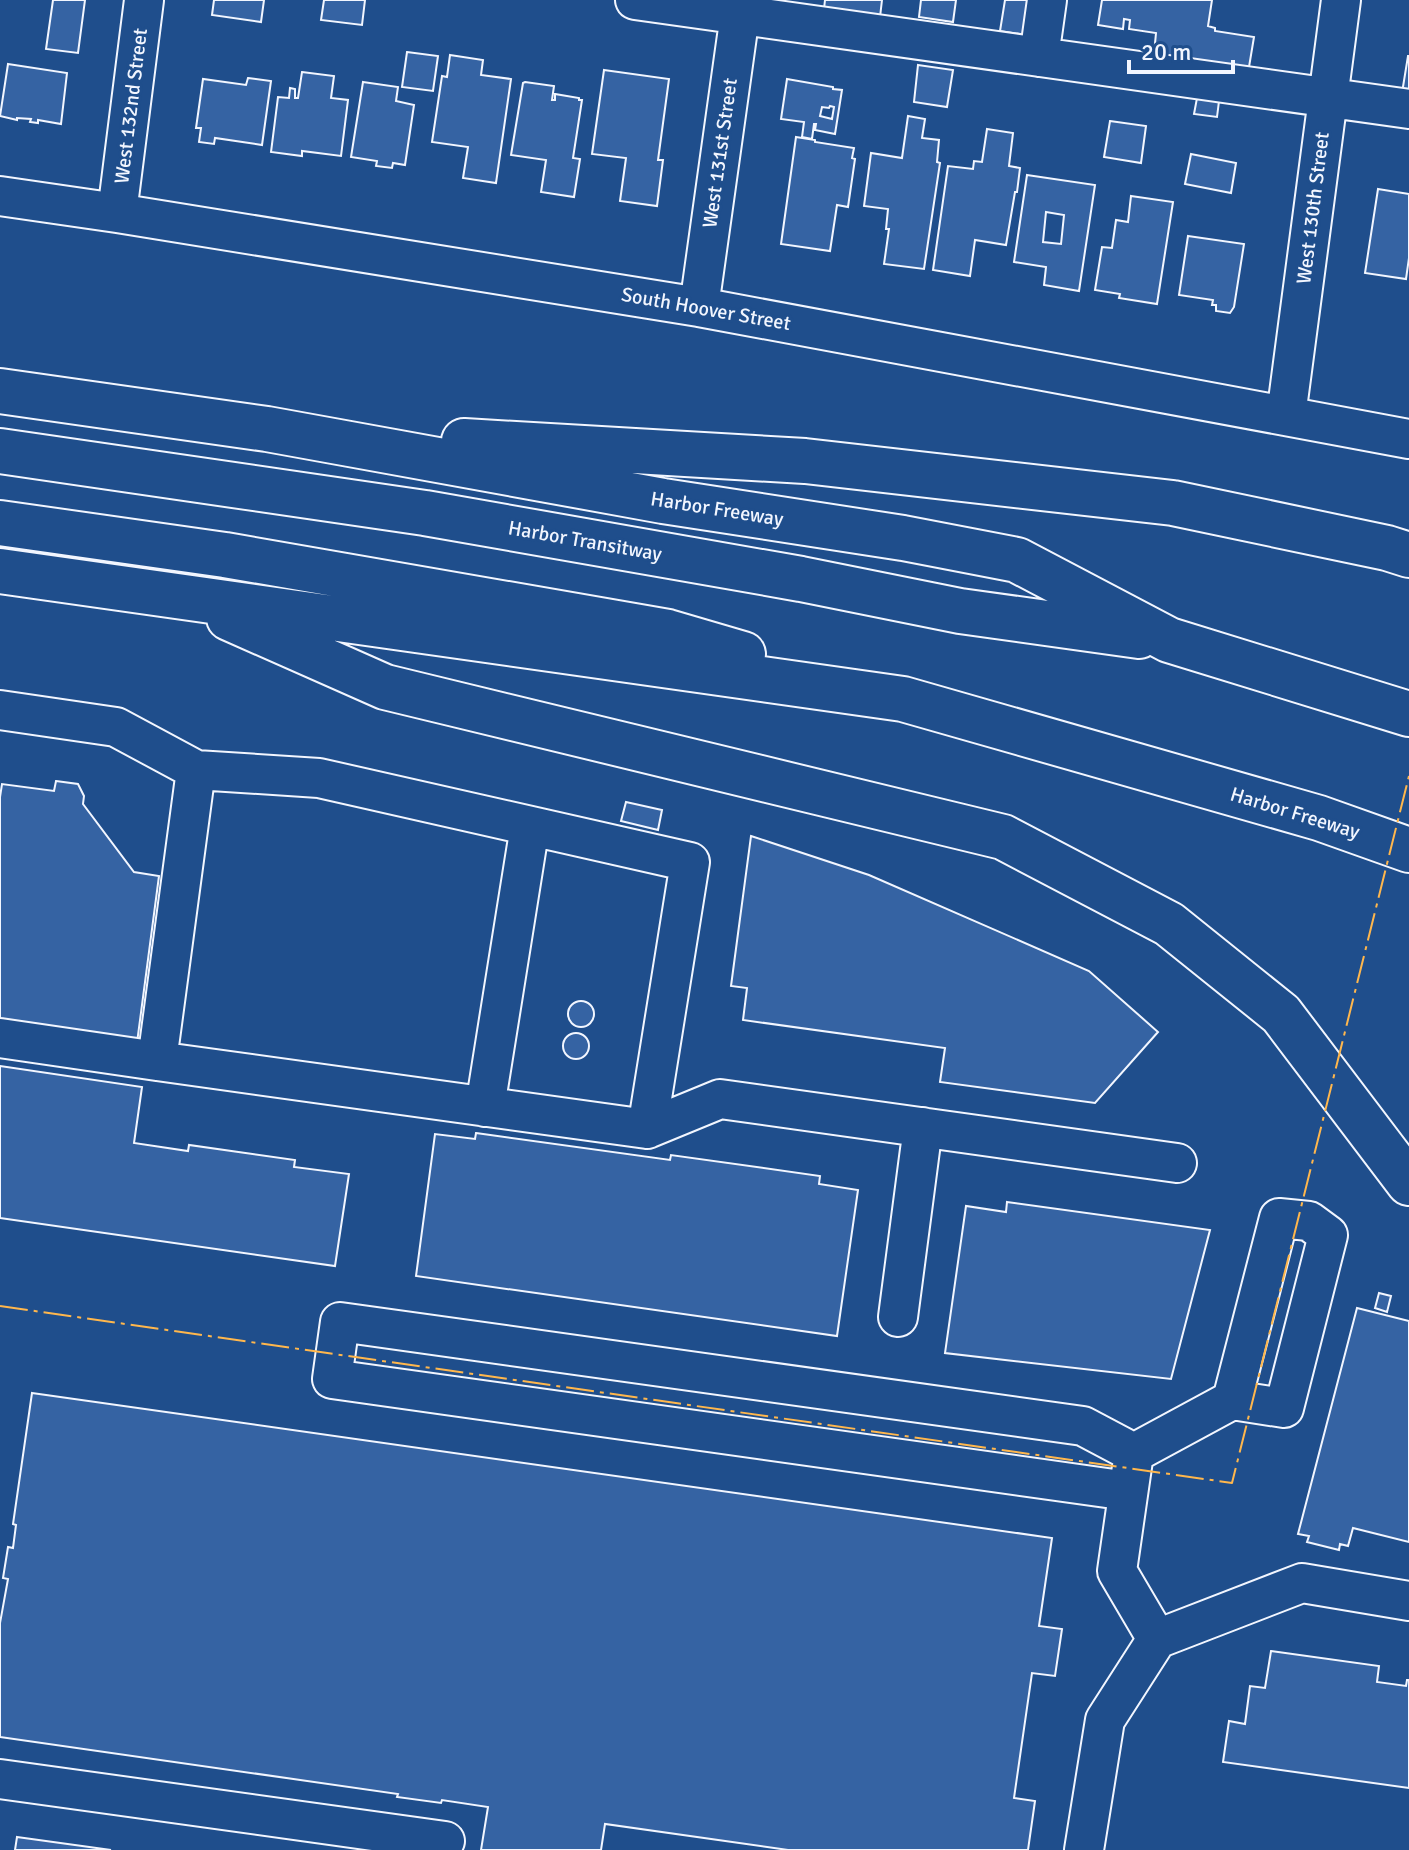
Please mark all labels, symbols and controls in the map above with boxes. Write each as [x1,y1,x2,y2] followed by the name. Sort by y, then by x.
[1129,24,1233,74] scale bar
[109,27,153,185] street label: West 132nd Street
[1141,37,1191,67] text: 20 m
[697,76,743,230] street label: West 131st Street
[1291,130,1335,286] street label: West 130th Street
[619,282,793,336] street label: South Hoover Street
[649,486,786,532] street label: Harbor Freeway
[506,515,664,567] street label: Harbor Transitway
[1227,781,1363,845] street label: Harbor Freeway

